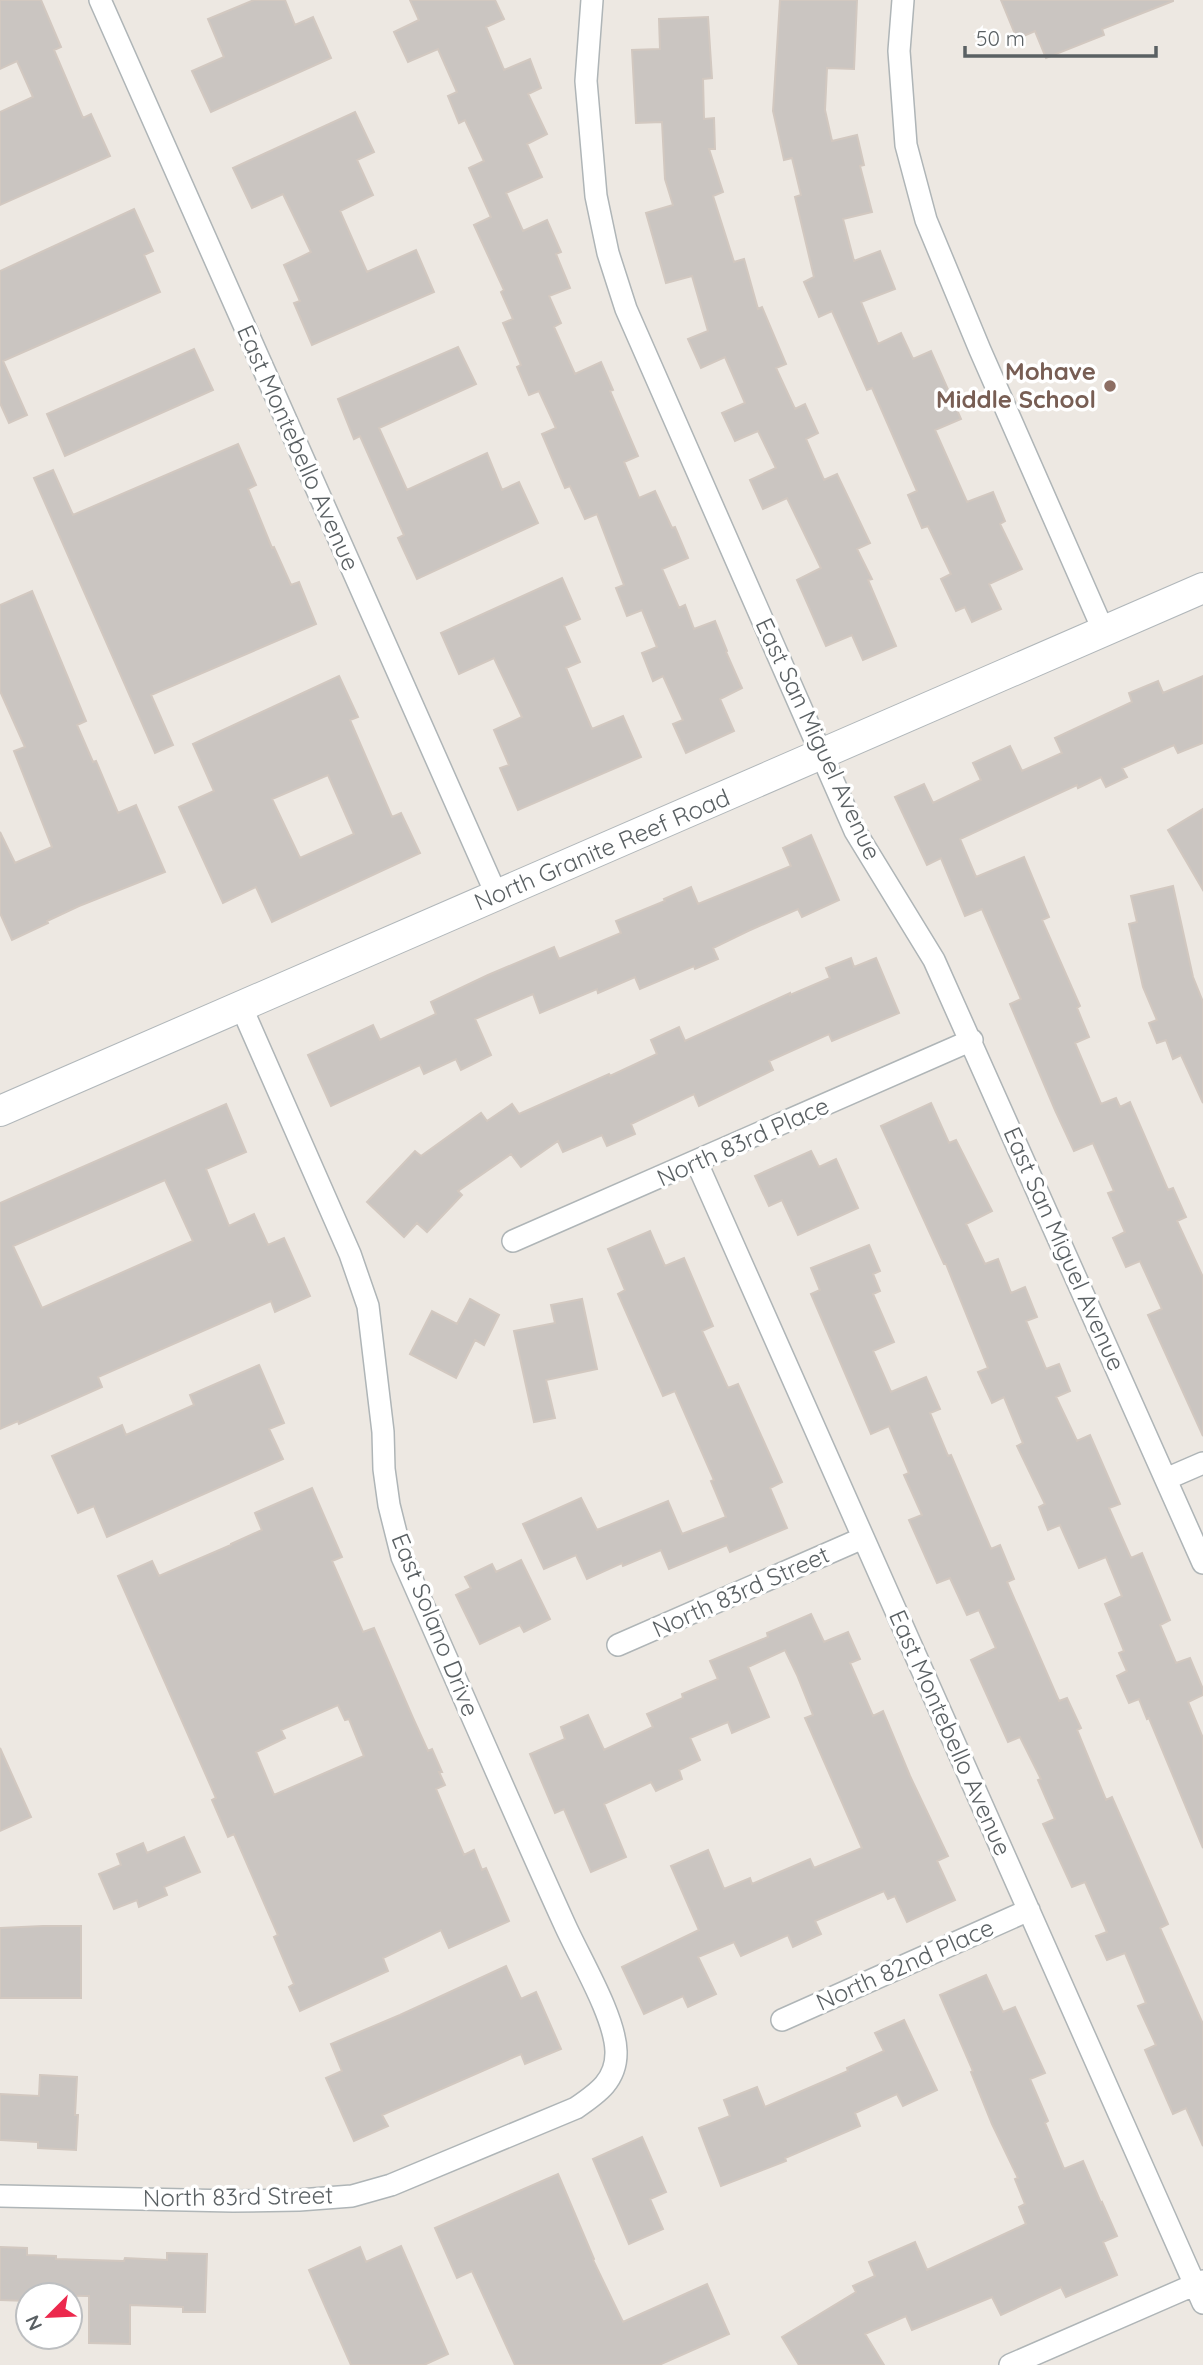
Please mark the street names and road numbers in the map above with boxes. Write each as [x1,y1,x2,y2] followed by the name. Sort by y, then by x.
[231,320,367,575] street label: East Montebello Avenue
[750,613,888,864] street label: East San Miguel Avenue
[469,782,734,917] street label: North Granite Reef Road
[652,1090,833,1192] street label: North 83rd Place
[998,1122,1132,1375] street label: East San Miguel Avenue
[386,1529,486,1721] street label: East Solano Drive
[647,1539,834,1644] street label: North 83rd Street
[883,1605,1019,1860] street label: East Montebello Avenue
[811,1912,998,2017] street label: North 82nd Place
[143,2179,333,2213] street label: North 83rd Street

